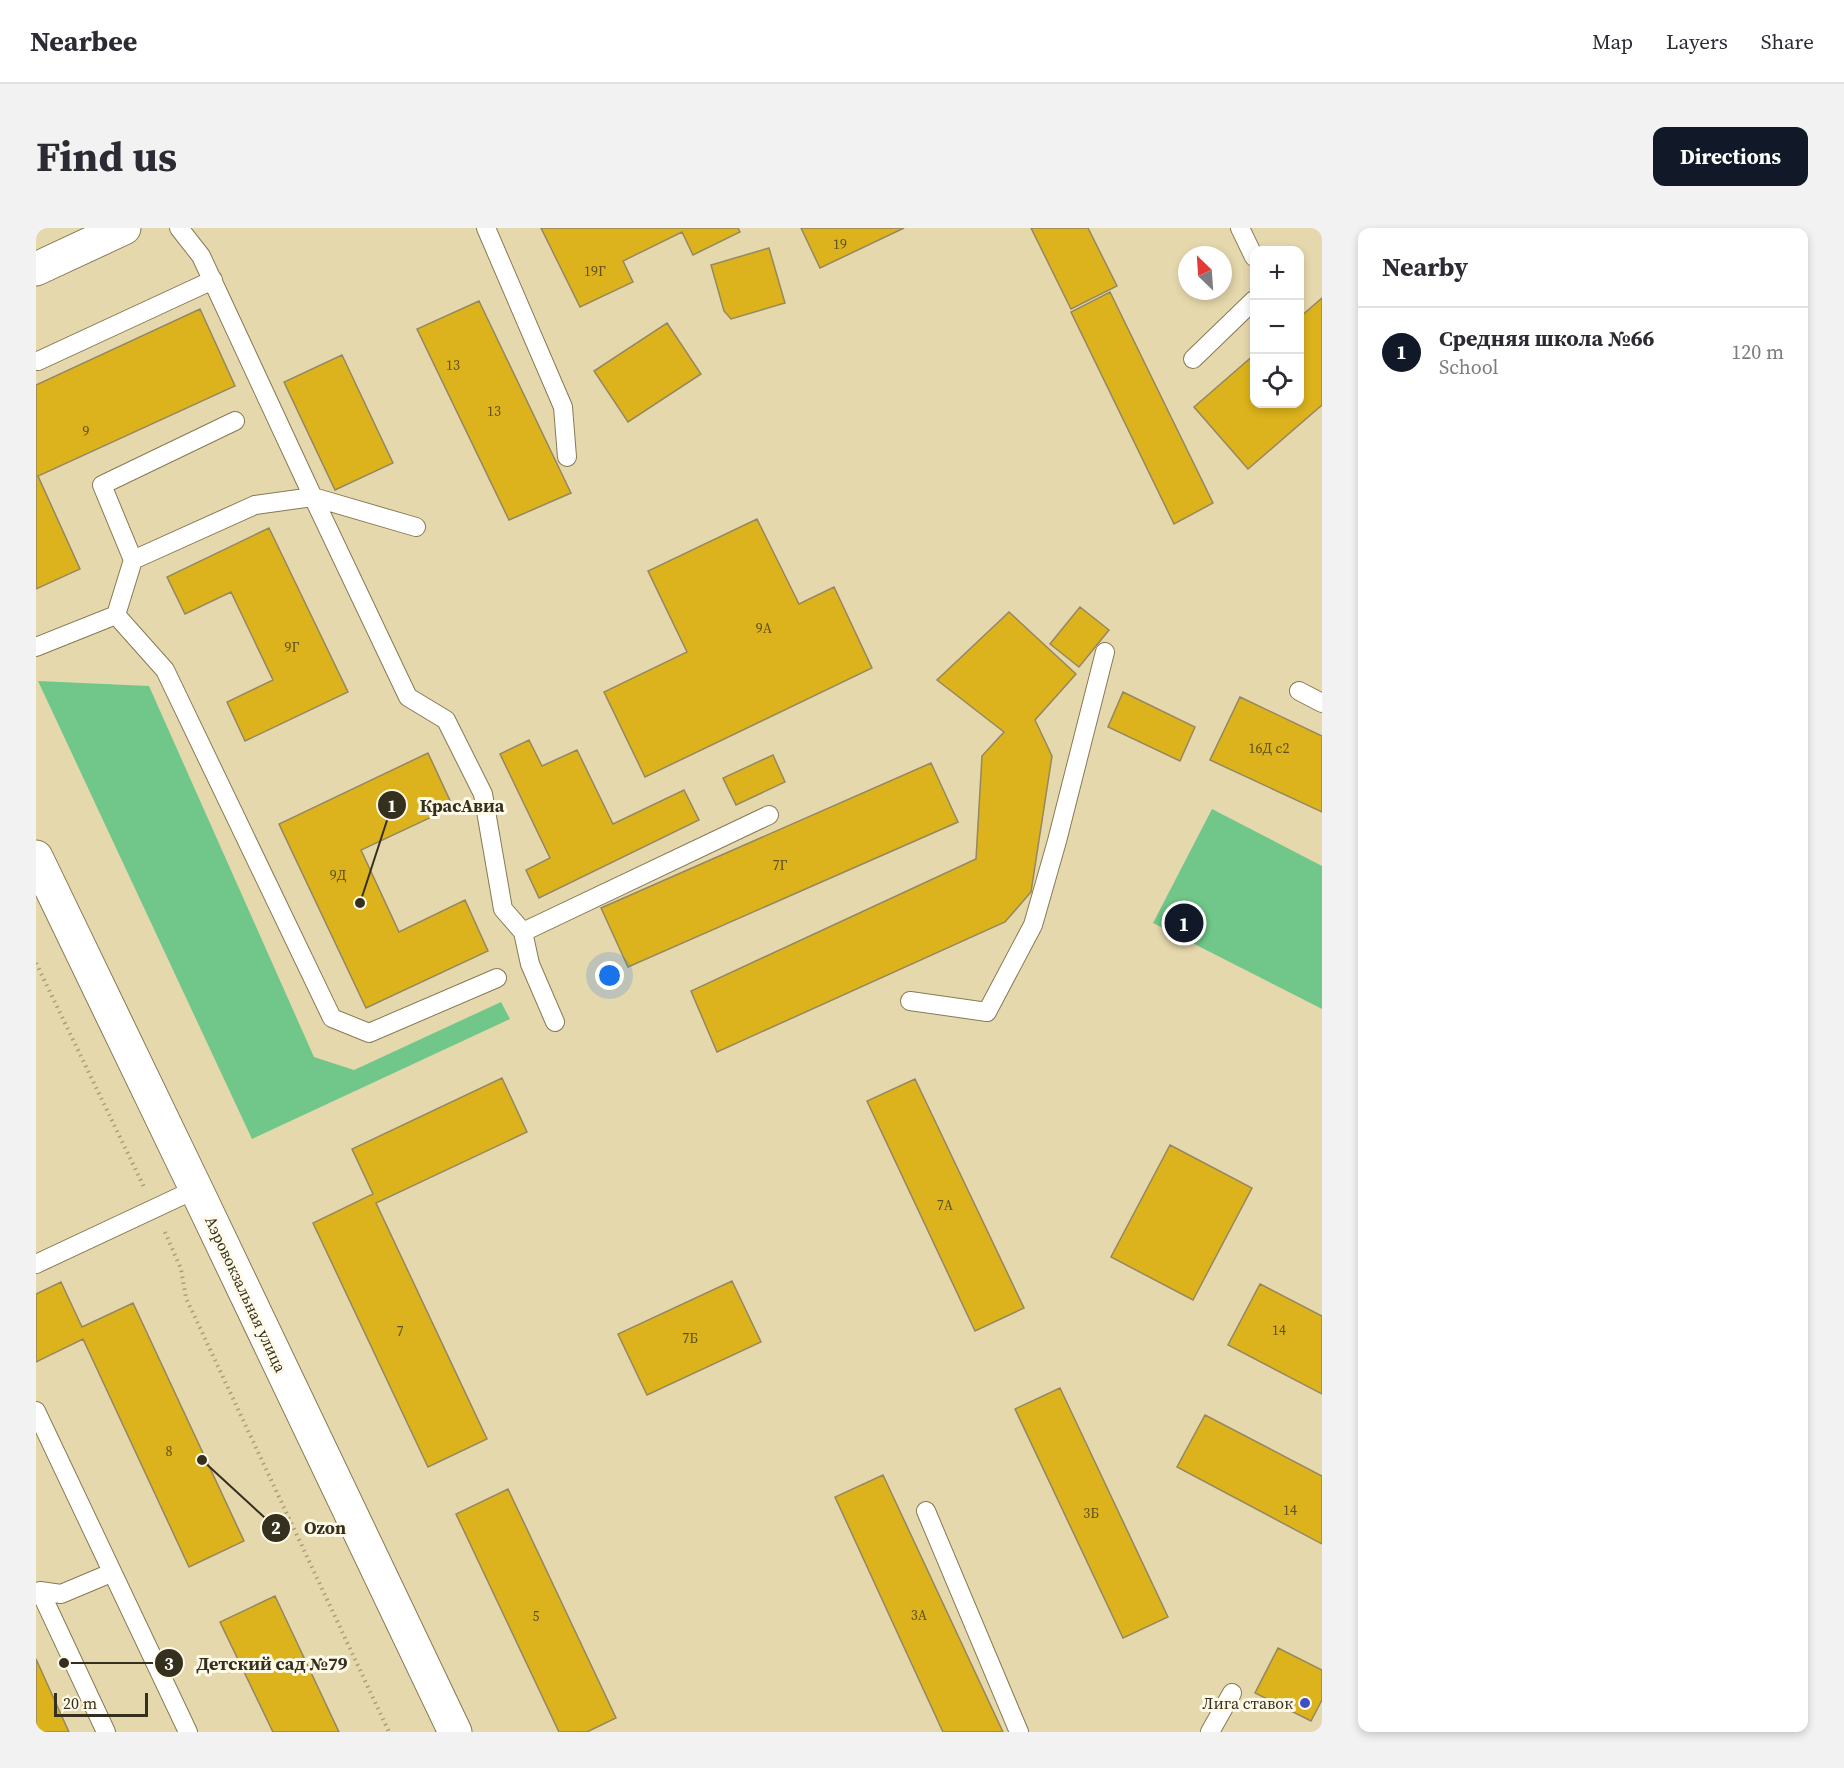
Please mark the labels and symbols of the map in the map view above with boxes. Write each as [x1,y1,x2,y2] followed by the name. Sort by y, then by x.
[833,234,847,254] house number: 19
[1178,246,1232,300] north arrow
[584,261,606,281] house number: 19Г
[446,355,460,375] house number: 13
[487,401,501,421] house number: 13
[83,421,90,441] house number: 9
[756,618,773,638] house number: 9А
[285,637,300,657] house number: 9Г
[1249,738,1289,758] house number: 16Д с2
[377,787,516,823] callout: КрасАвиа
[387,793,397,818] text: 1
[420,793,505,818] text: КрасАвиа
[773,855,788,875] house number: 7Г
[330,865,347,885] house number: 9Д
[1164,900,1204,946] pin: 1
[595,961,624,990] your location
[937,1195,954,1215] house number: 7А
[200,1212,292,1376] street label: Аэровокзальная улица
[1272,1320,1286,1340] house number: 14
[397,1321,404,1341] house number: 7
[682,1328,698,1348] house number: 7Б
[166,1441,173,1461] house number: 8
[1283,1500,1297,1520] house number: 14
[1083,1503,1099,1523] house number: 3Б
[261,1510,358,1546] callout: Ozon
[271,1515,281,1540] text: 2
[304,1515,346,1540] text: Ozon
[911,1605,928,1625] house number: 3А
[533,1606,540,1626] house number: 5
[154,1645,359,1681] callout: Детский сад №79
[164,1651,174,1676] text: 3
[196,1651,348,1676] text: Детский сад №79
[54,1690,148,1718] scale bar
[1202,1692,1293,1714] place label: Лига ставок
[1298,1696,1312,1710] marker: Лига ставок

